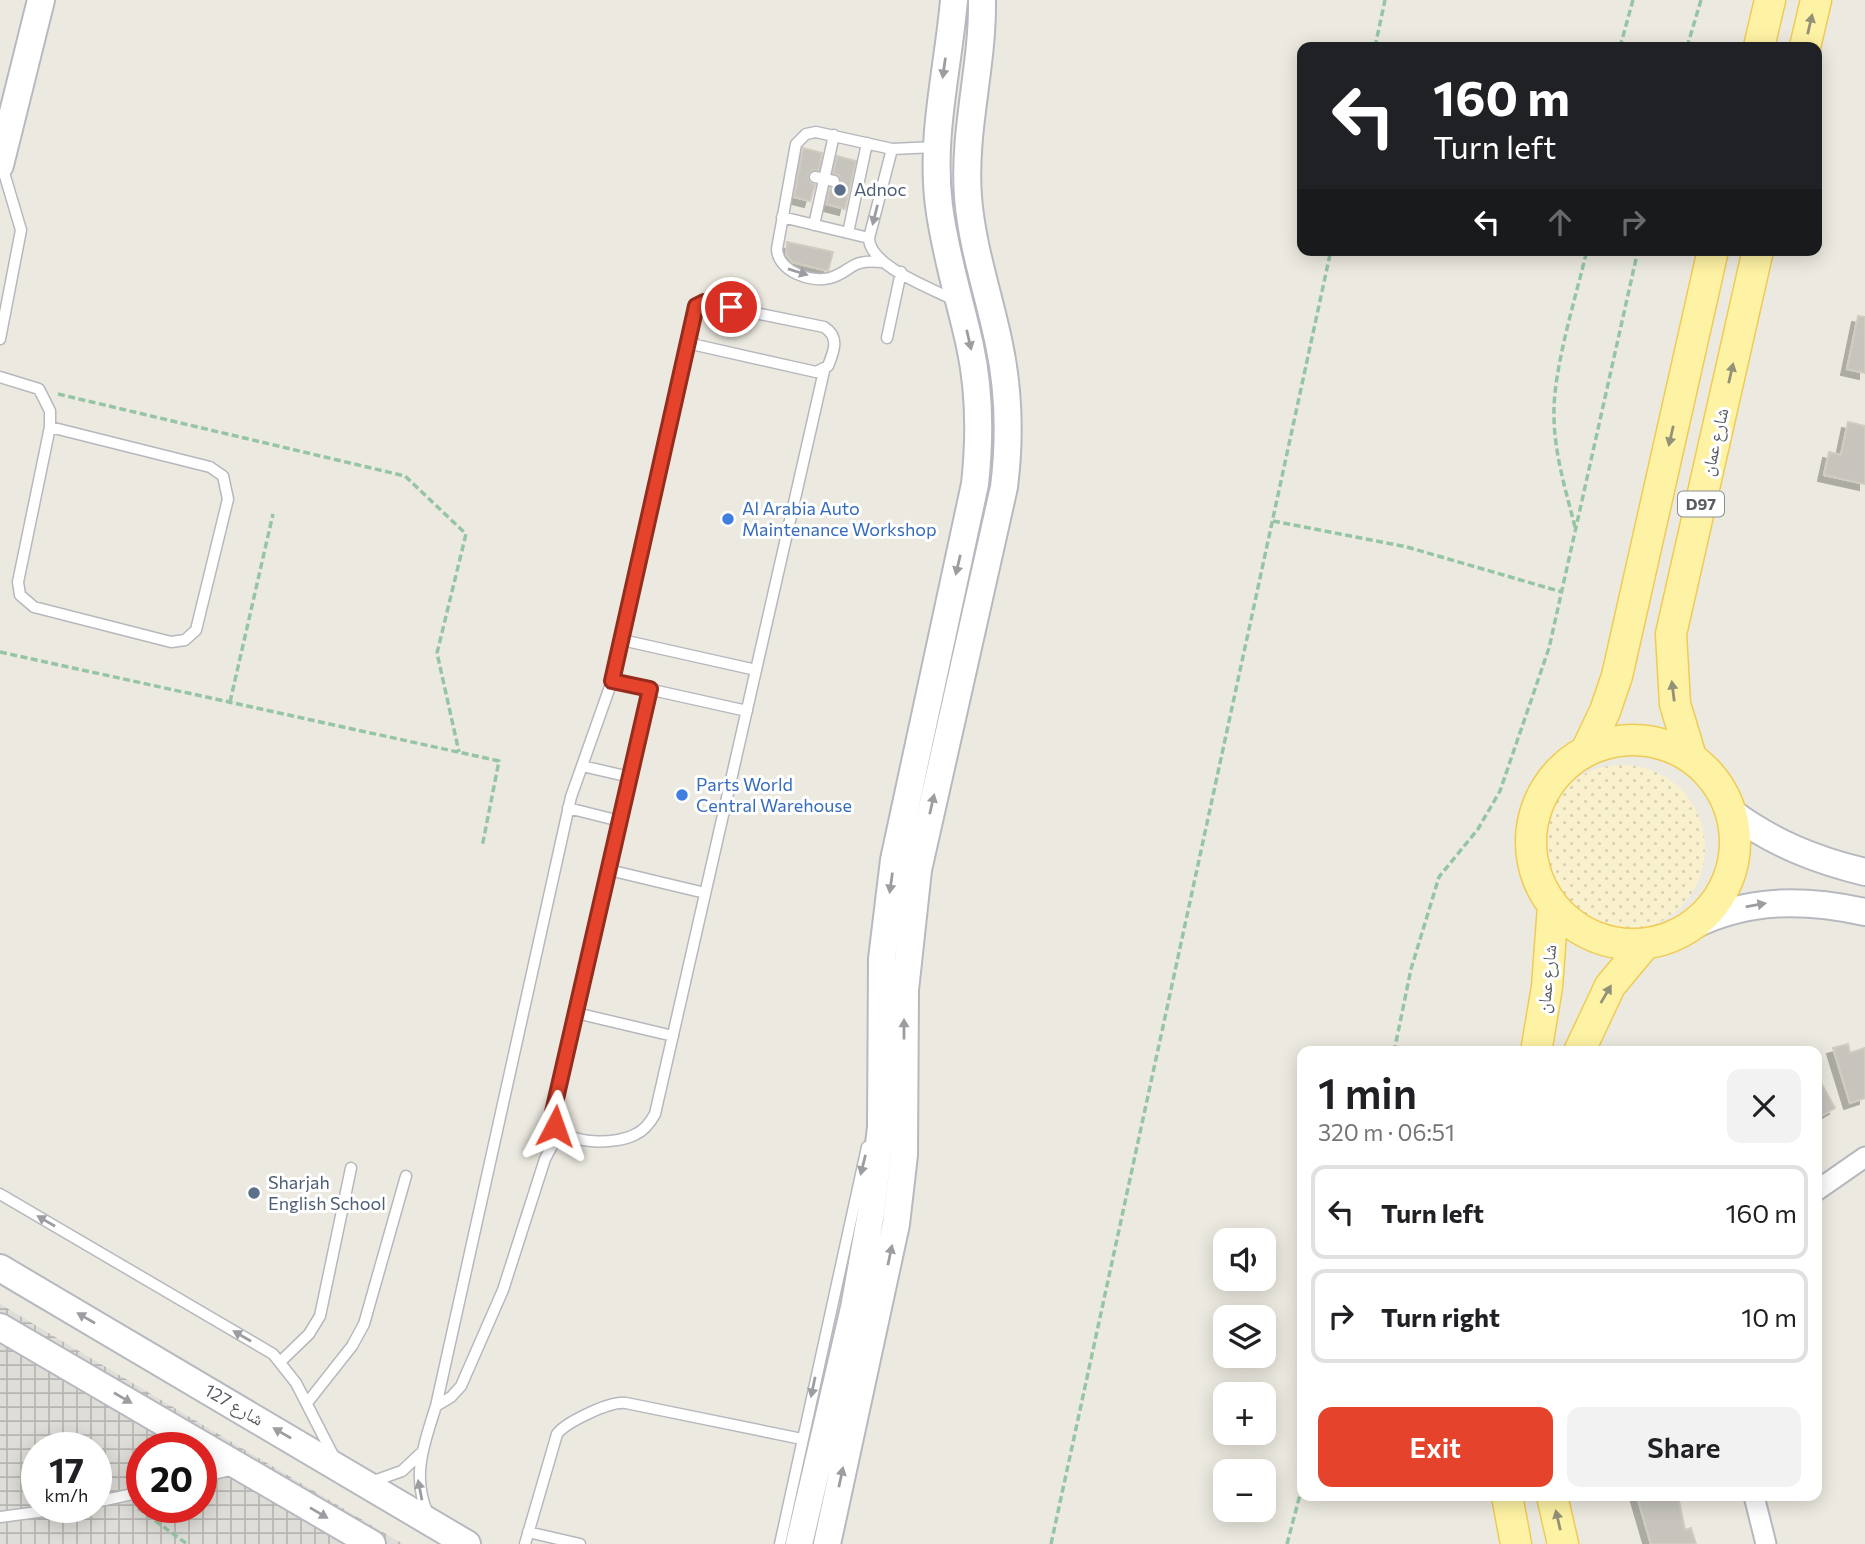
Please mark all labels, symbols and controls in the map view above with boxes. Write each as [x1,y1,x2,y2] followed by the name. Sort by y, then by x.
[1805,13,1816,35] one-way arrow
[939,57,950,79] one-way arrow
[1433,66,1570,126] text: 160 m
[1318,70,1409,161] icon: left
[1433,126,1557,166] text: Turn left
[854,178,906,200] place label: Adnoc
[832,182,848,198] marker: Adnoc
[1468,203,1506,241] icon: left
[1541,203,1579,241] icon: ahead
[1614,203,1652,241] icon: right
[869,204,880,226] one-way arrow
[788,268,809,278] one-way arrow
[701,277,761,337] pin
[712,288,750,326] icon: arrive
[963,329,974,351] one-way arrow
[1725,362,1736,384] one-way arrow
[1696,406,1734,478] street label: شارع عمان
[1665,425,1676,447] one-way arrow
[1678,491,1724,516] road number: D97
[742,497,937,540] place label: Al Arabia Auto Maintenance Workshop
[720,511,736,527] marker: Al Arabia Auto Maintenance Workshop
[953,554,964,576] one-way arrow
[1668,680,1679,702] one-way arrow
[696,773,852,816] place label: Parts World Central Warehouse
[674,787,690,803] marker: Parts World Central Warehouse
[927,792,938,814] one-way arrow
[885,872,896,894] one-way arrow
[1746,899,1768,910] one-way arrow
[1531,943,1562,1015] street label: شارع عمان
[1599,985,1612,1004] one-way arrow
[898,1017,910,1039] one-way arrow
[1318,1066,1417,1118] text: 1 min
[1727,1069,1801,1143] button: close
[518,1089,592,1163] position arrow
[1318,1118,1455,1146] text: 320 m · 06:51
[857,1154,868,1176] one-way arrow
[268,1171,386,1214] place label: Sharjah English School
[246,1185,262,1201] marker: Sharjah English School
[1322,1193,1360,1231] icon: left
[1381,1197,1484,1228] text: Turn left
[1725,1197,1797,1228] text: 160 m
[36,1214,55,1227] one-way arrow
[1213,1228,1276,1522] map controls
[1213,1228,1276,1291] button: sound
[884,1244,895,1266] one-way arrow
[1322,1297,1360,1335] icon: right
[1381,1301,1500,1332] text: Turn right
[1741,1301,1797,1332] text: 10 m
[1213,1305,1276,1368] button: layers
[76,1312,96,1324] one-way arrow
[232,1330,251,1342] one-way arrow
[808,1376,819,1398] one-way arrow
[200,1378,268,1431] street label: شارع 127
[1213,1382,1276,1445] button: +
[113,1392,132,1404] one-way arrow
[1318,1407,1553,1487] button: Exit
[1567,1407,1801,1487] button: Share
[273,1427,292,1439] one-way arrow
[126,1432,217,1523] speed limit sign: 20
[49,1447,84,1490] text: 17
[1213,1459,1276,1522] button: −
[836,1466,847,1488] one-way arrow
[414,1479,425,1501] one-way arrow
[45,1484,88,1506] text: km/h
[310,1506,329,1519] one-way arrow
[1552,1509,1563,1531] one-way arrow

